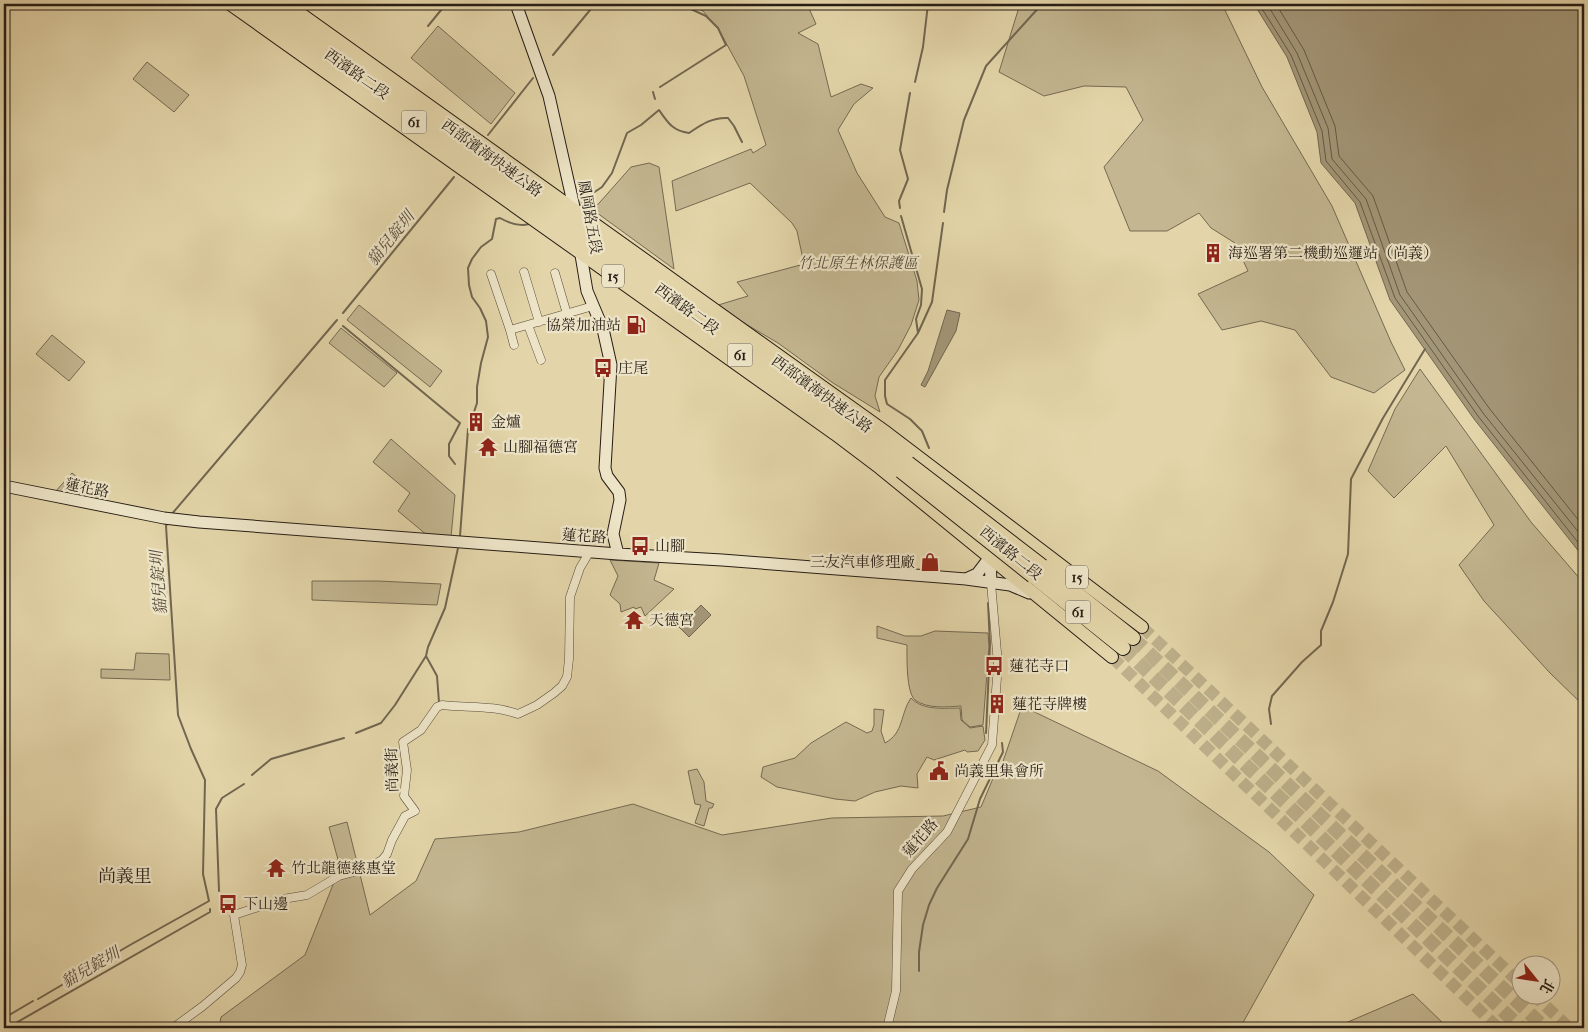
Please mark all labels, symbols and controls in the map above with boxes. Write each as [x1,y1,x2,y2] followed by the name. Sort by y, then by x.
[321,45,393,103] street label: 西濱路二段
[402,110,426,134] road number: 61
[438,115,546,201] street label: 西部濱海快速公路
[575,178,605,256] street label: 鳳岡路五段
[363,205,420,269] water label: 貓兒錠圳
[1202,242,1224,264] building icon: 海巡署第二機動巡邏站（尚義）
[1228,244,1438,262] place label: 海巡署第二機動巡邏站（尚義）
[798,254,920,272] park label: 竹北原生林保護區
[602,264,624,288] road number: 15
[651,280,723,338] street label: 西濱路二段
[625,314,647,336] fuel station icon: 協榮加油站
[546,316,621,334] place label: 協榮加油站
[728,344,752,366] road number: 61
[768,351,876,437] street label: 西部濱海快速公路
[592,357,614,379] bus stop icon: 庄尾
[618,359,648,377] place label: 庄尾
[465,411,487,433] building icon: 金爐
[491,413,521,431] place label: 金爐
[477,436,499,458] temple icon: 山腳福德宮
[503,438,578,456] place label: 山腳福德宮
[63,475,111,501] street label: 蓮花路
[976,522,1046,584] street label: 西濱路二段
[561,525,607,547] street label: 蓮花路
[629,535,651,557] bus stop icon: 山腳
[655,537,685,555] place label: 山腳
[147,547,170,616] water label: 貓兒錠圳
[919,551,941,573] shop icon: 三友汽車修理廠
[810,553,915,571] place label: 三友汽車修理廠
[1066,566,1088,588] road number: 15
[1066,600,1090,624] road number: 61
[623,609,645,631] temple icon: 天德宮
[649,611,694,629] place label: 天德宮
[983,655,1005,677] bus stop icon: 蓮花寺口
[1009,657,1069,675] place label: 蓮花寺口
[986,693,1008,715] building icon: 蓮花寺牌樓
[1012,695,1087,713] place label: 蓮花寺牌樓
[382,747,402,793] street label: 尚義街
[928,760,950,782] public building icon: 尚義里集會所
[954,762,1044,780] place label: 尚義里集會所
[898,815,942,861] street label: 蓮花路
[265,857,287,879] temple icon: 竹北龍德慈惠堂
[291,859,396,877] place label: 竹北龍德慈惠堂
[98,866,152,887] district label: 尚義里
[217,893,239,915] bus stop icon: 下山邊
[243,895,288,913] place label: 下山邊
[58,942,125,992] water label: 貓兒錠圳
[1510,954,1560,1004] north arrow
[1536,976,1558,997] text: 北

